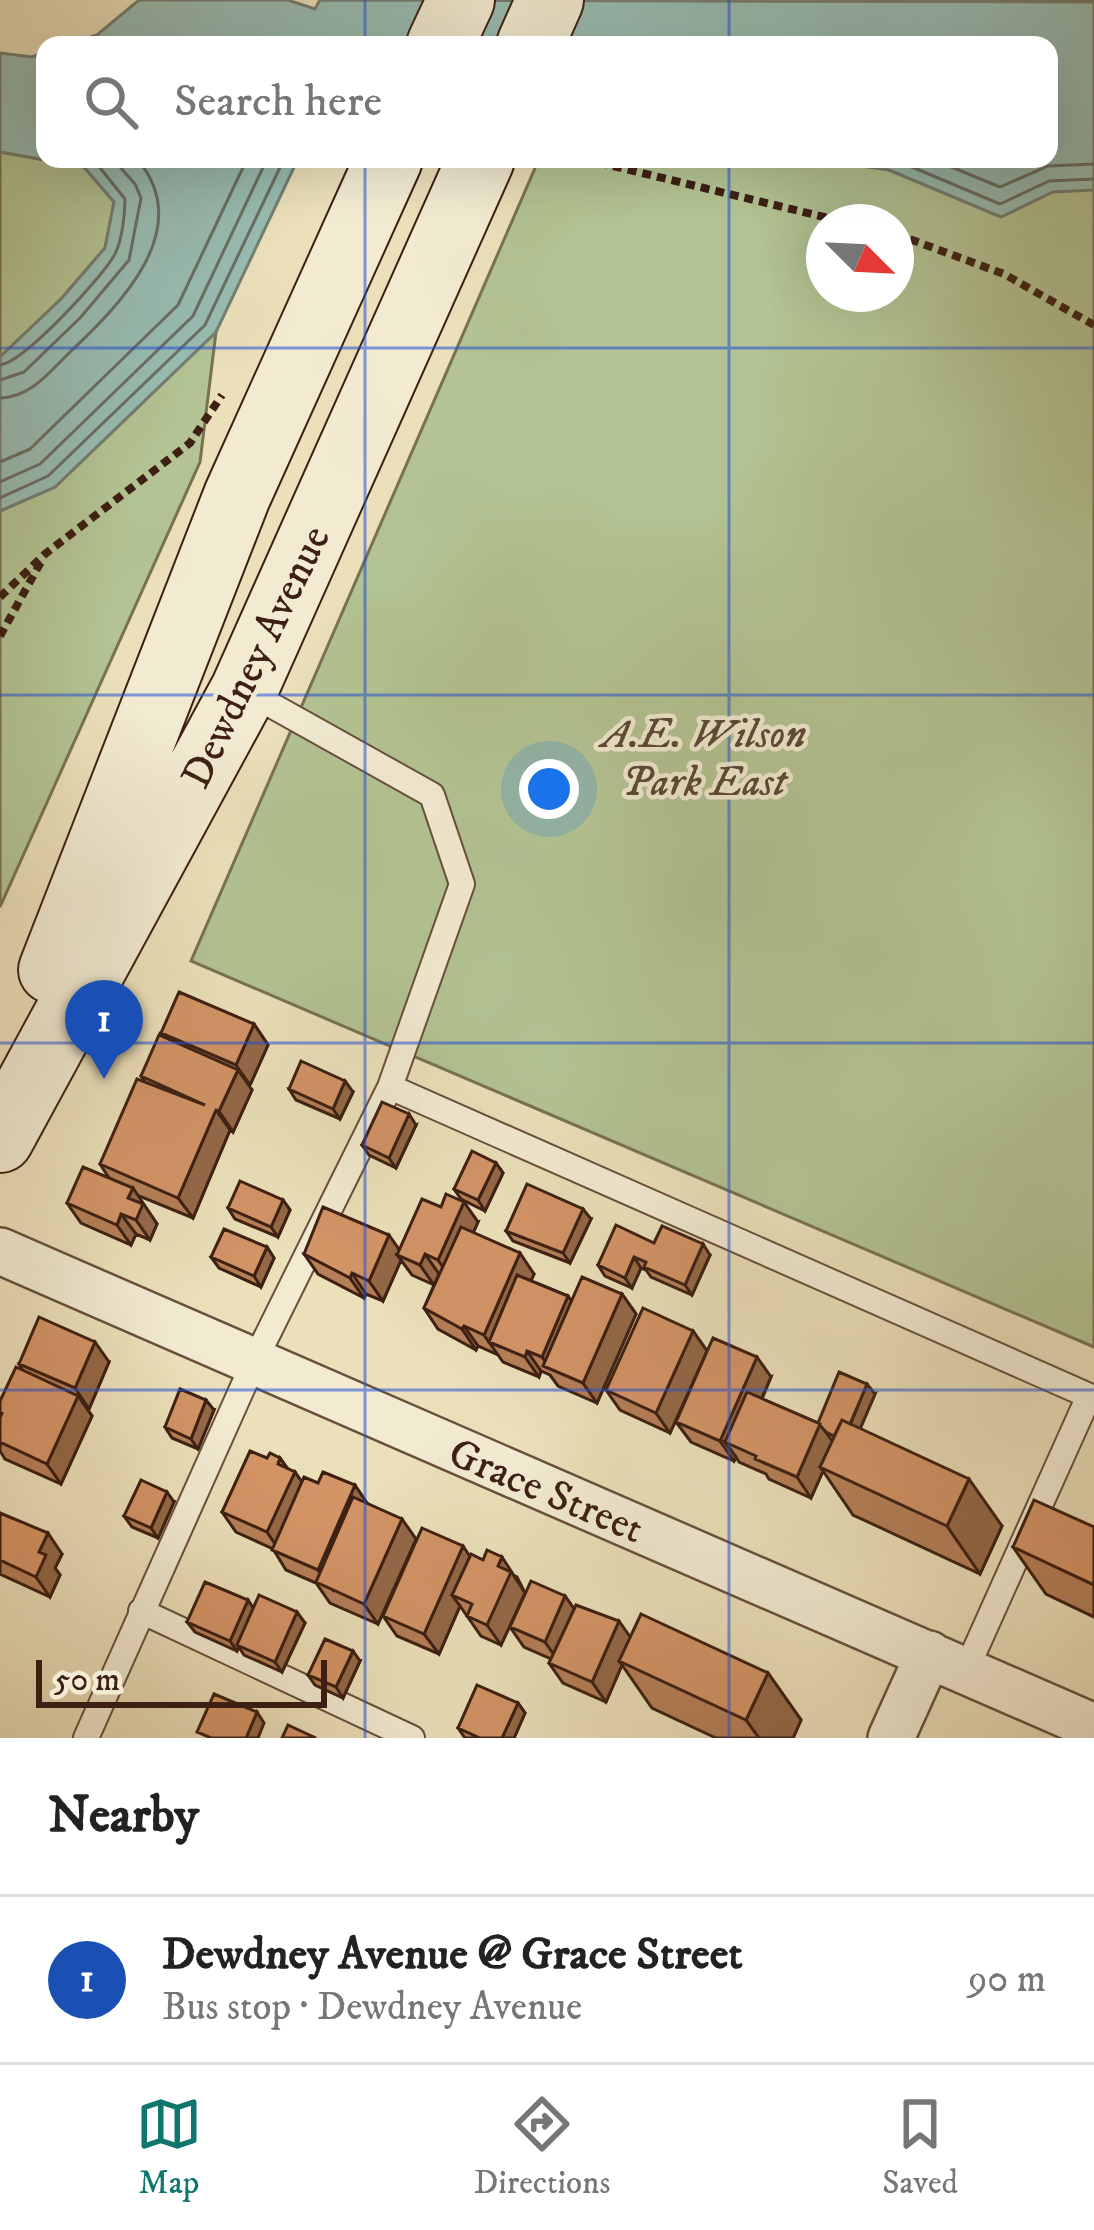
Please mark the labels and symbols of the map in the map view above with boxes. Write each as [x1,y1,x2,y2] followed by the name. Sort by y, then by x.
[806,204,914,312] north arrow
[171,518,343,797] street label: Dewdney Avenue
[598,709,806,809] park label: A.E. Wilson Park East
[519,759,579,819] your location
[65,980,143,1079] pin: 1
[441,1427,651,1556] street label: Grace Street
[36,1654,327,1707] scale bar

